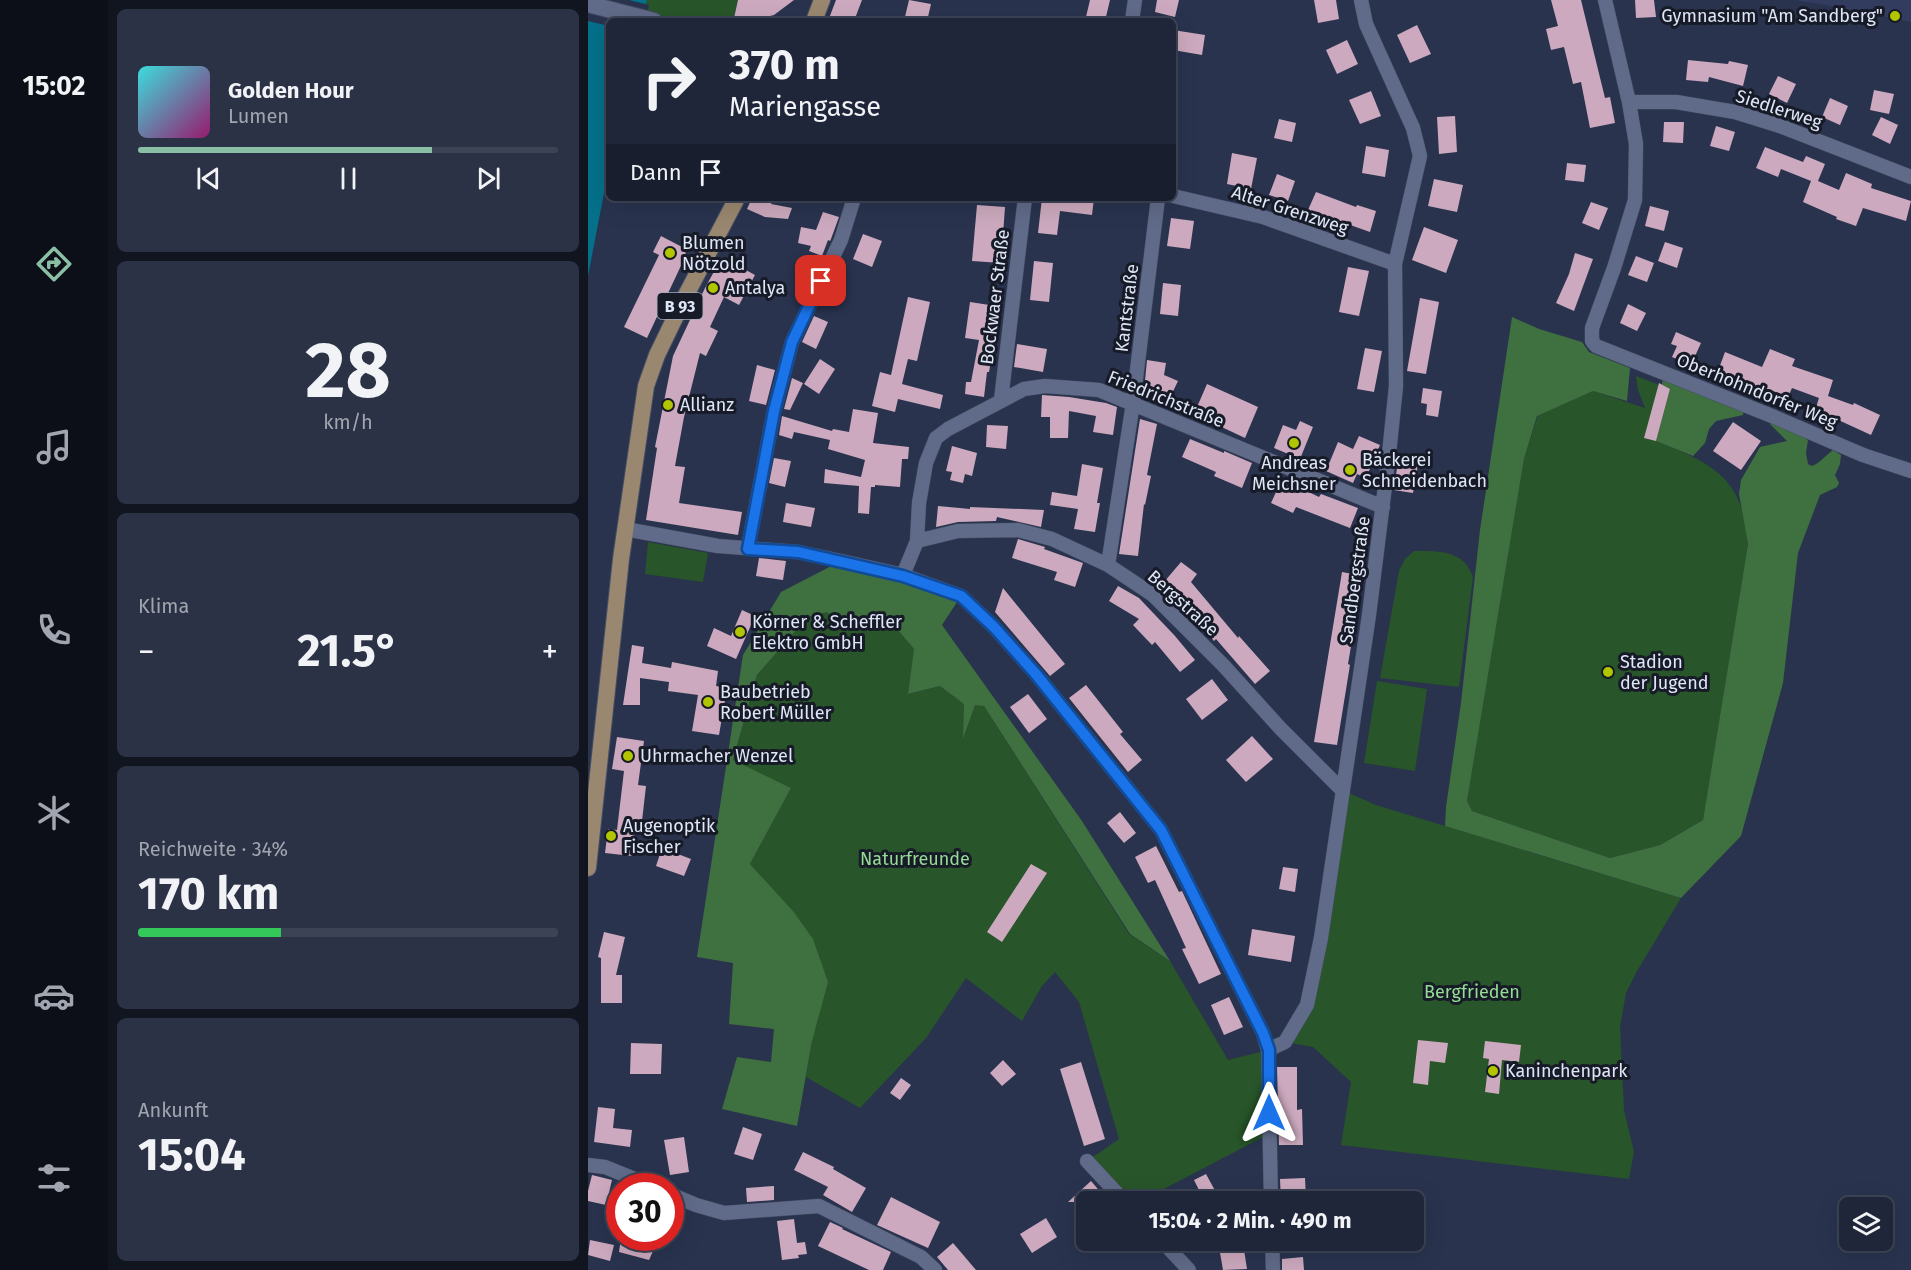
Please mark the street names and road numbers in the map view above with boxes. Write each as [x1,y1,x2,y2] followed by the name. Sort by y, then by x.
[1733,85,1826,133] street label: Siedlerweg
[1229,181,1352,239] street label: Alter Grenzweg
[976,228,1014,366] street label: Bockwaer Straße
[1111,263,1143,353] street label: Kantstraße
[658,293,703,319] road number: B 93
[1673,349,1841,434] street label: Oberhohndorfer Weg
[1105,366,1227,432] street label: Friedrichstraße
[1335,515,1375,645] street label: Sandbergstraße
[1143,565,1223,641] street label: Bergstraße

